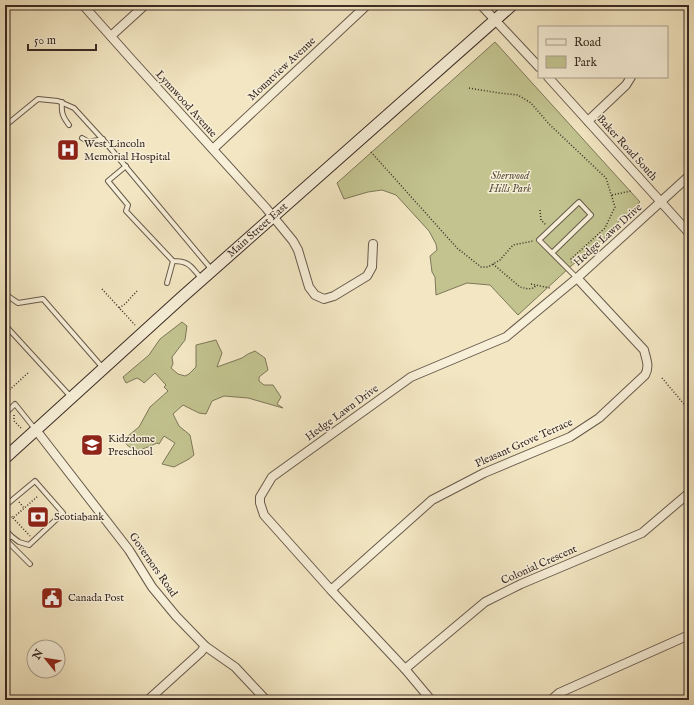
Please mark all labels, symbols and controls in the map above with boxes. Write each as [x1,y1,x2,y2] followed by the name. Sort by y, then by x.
[28,26,96,52] scale bar
[538,26,668,78] legend
[34,33,56,48] text: 50 m
[245,34,319,104] street label: Mountview Avenue
[574,35,602,50] text: Road
[574,55,597,70] text: Park
[152,68,220,140] street label: Lynnwood Avenue
[594,112,660,184] street label: Baker Road South
[55,137,81,163] hospital icon: West Lincoln Memorial Hospital
[84,137,170,164] place label: West Lincoln Memorial Hospital
[488,169,532,196] park label: Sherwood Hills Park
[224,200,291,261] street label: Main Street East
[571,201,645,269] street label: Hedge Lawn Drive
[303,382,381,444] street label: Hedge Lawn Drive
[473,415,575,471] street label: Pleasant Grove Terrace
[79,432,105,458] school or university icon: Kidzdome Preschool
[108,432,155,459] place label: Kidzdome Preschool
[25,504,51,530] bank icon: Scotiabank
[54,510,104,524] place label: Scotiabank
[126,530,180,600] street label: Governors Road
[499,542,579,588] street label: Colonial Crescent
[39,585,65,611] public building icon: Canada Post
[68,591,124,605] place label: Canada Post
[26,639,66,679] north arrow
[29,646,47,663] text: N

